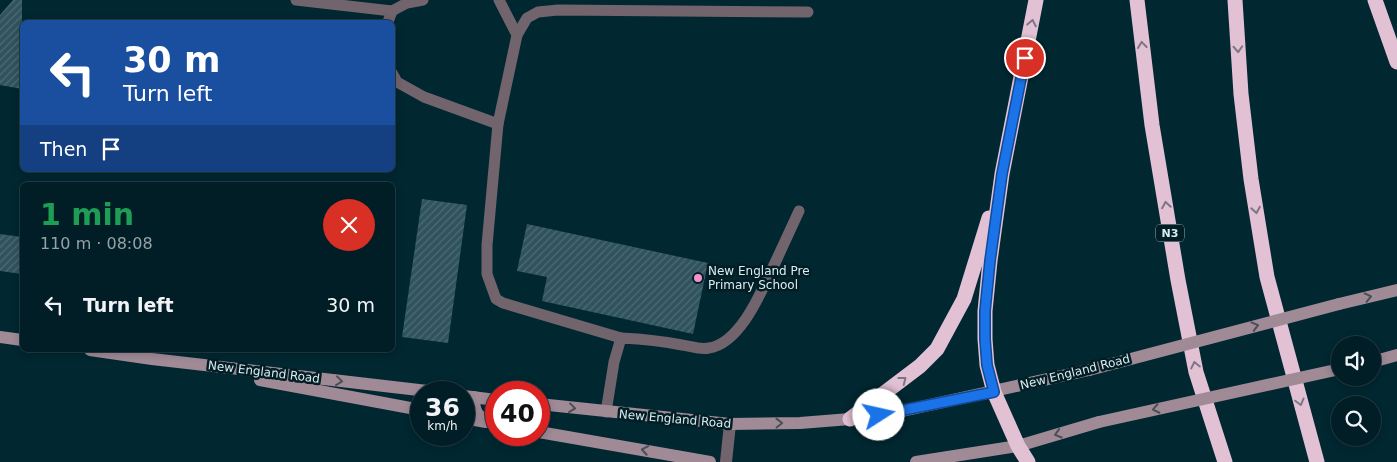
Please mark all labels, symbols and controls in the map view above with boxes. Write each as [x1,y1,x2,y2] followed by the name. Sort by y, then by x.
[1026,19,1037,27] one-way arrow
[1004,37,1046,79] pin
[40,40,105,105] icon: left
[123,40,220,80] text: 30 m
[1137,40,1148,48] one-way arrow
[1011,44,1039,72] icon: arrive
[1233,45,1244,53] one-way arrow
[123,81,212,106] text: Turn left
[97,135,125,163] icon: arrive
[40,138,87,160] text: Then
[40,197,134,232] text: 1 min
[323,199,375,251] button: close
[1161,201,1171,210] one-way arrow
[1250,206,1261,214] one-way arrow
[1156,224,1184,242] road number: N3
[40,234,153,253] text: 110 m · 08:08
[708,264,810,292] place label: New England Pre Primary School
[692,272,704,284] marker: New England Pre Primary School
[40,291,68,319] icon: left
[1363,292,1372,303] one-way arrow
[83,294,174,316] text: Turn left
[326,294,375,316] text: 30 m
[1250,321,1259,332] one-way arrow
[1331,336,1381,446] map controls
[1331,336,1381,386] button: sound
[1019,352,1131,392] street label: New England Road
[207,358,321,386] street label: New England Road
[1190,361,1201,370] one-way arrow
[335,375,343,386] one-way arrow
[897,377,906,385] one-way arrow
[485,381,550,446] speed limit sign: 40
[852,388,904,440] position arrow
[425,393,460,422] text: 36
[1331,396,1381,446] button: search
[1295,398,1305,406] one-way arrow
[569,402,577,413] one-way arrow
[1151,404,1160,414] one-way arrow
[618,407,732,431] street label: New England Road
[776,418,783,428] one-way arrow
[427,419,458,433] text: km/h
[1055,428,1063,438] one-way arrow
[640,446,649,456] one-way arrow

